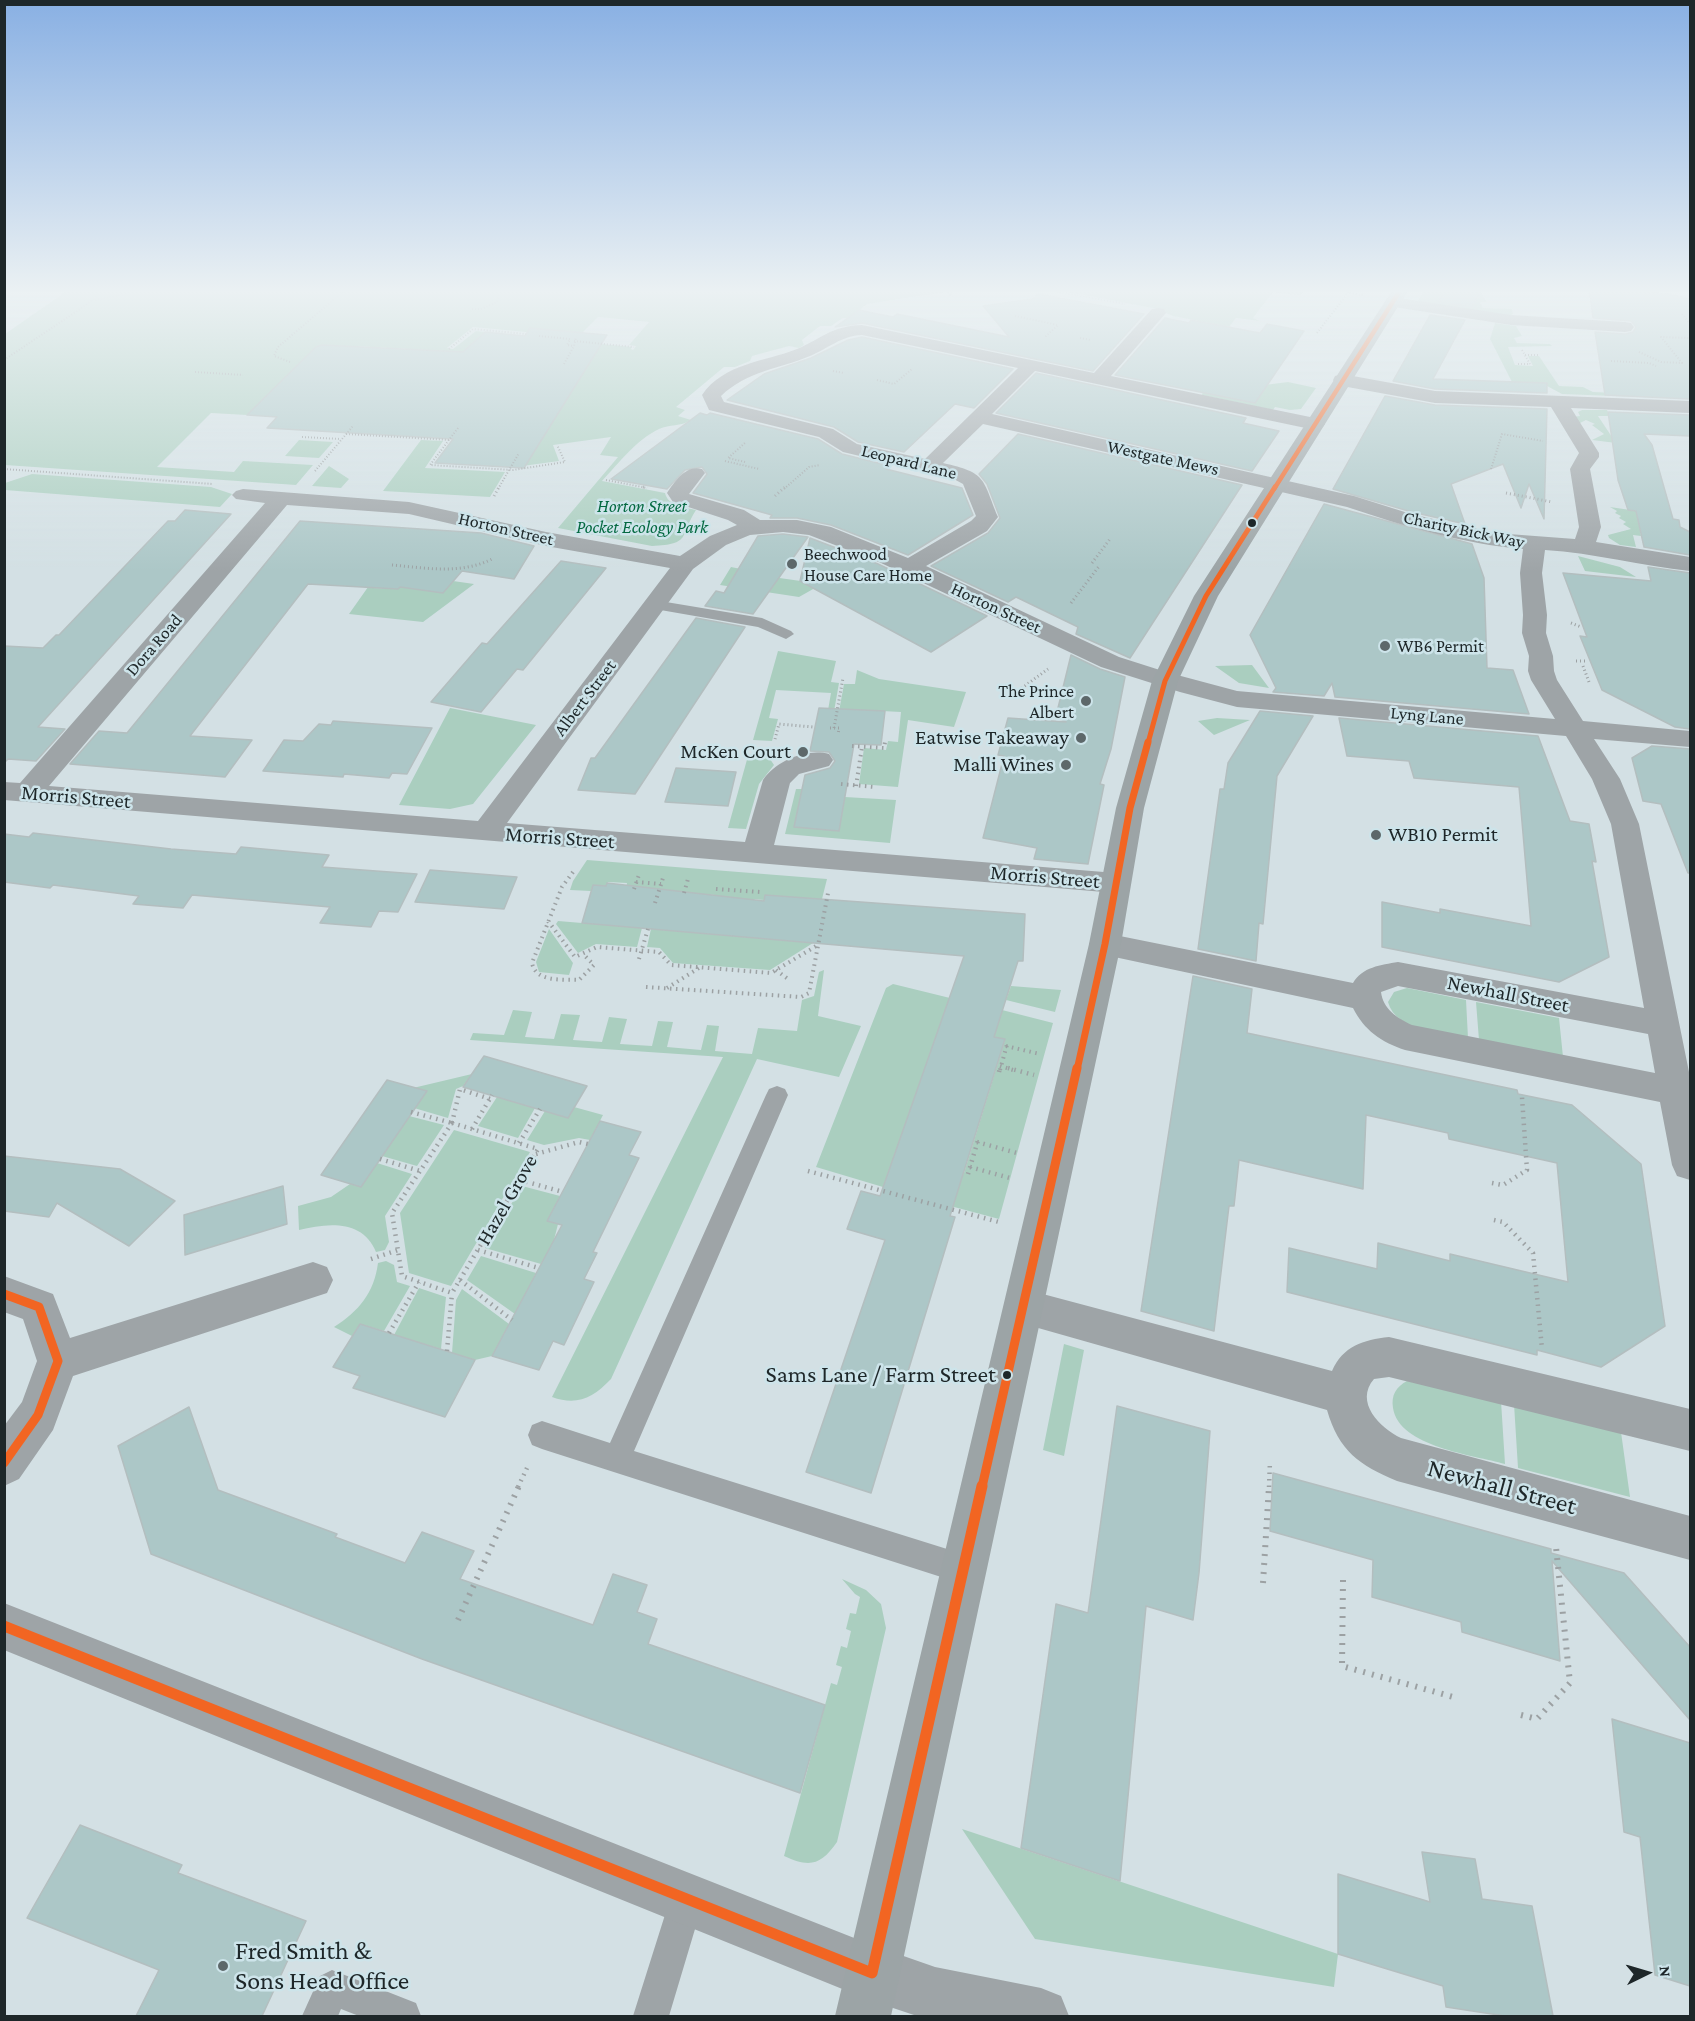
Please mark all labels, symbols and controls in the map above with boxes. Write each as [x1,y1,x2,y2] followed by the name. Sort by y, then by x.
[1105,436,1221,480] street label: Westgate Mews
[859,440,959,484] street label: Leopard Lane
[576,495,708,538] park label: Horton Street Pocket Ecology Park
[1401,507,1527,553] street label: Charity Bick Way
[456,508,556,550] street label: Horton Street
[1246,517,1258,529] unlabelled marker
[804,543,932,586] place label: Beechwood House Care Home
[785,557,799,571] marker: Beechwood House Care Home
[947,578,1045,638] street label: Horton Street
[121,610,187,680] street label: Dora Road
[1397,635,1484,657] place label: WB6 Permit
[1378,639,1392,653] marker: WB6 Permit
[549,656,621,740] street label: Albert Street
[998,680,1074,722] place label: The Prince Albert
[1079,694,1093,708] marker: The Prince Albert
[1389,702,1465,730] street label: Lyng Lane
[915,725,1069,751] place label: Eatwise Takeaway
[1074,731,1088,745] marker: Eatwise Takeaway
[680,739,791,765] place label: McKen Court
[796,745,810,759] marker: McKen Court
[953,752,1054,778] place label: Malli Wines
[1059,758,1073,772] marker: Malli Wines
[20,780,132,814] street label: Morris Street
[504,822,616,854] street label: Morris Street
[1388,822,1498,848] place label: WB10 Permit
[1369,828,1383,842] marker: WB10 Permit
[989,860,1101,894] street label: Morris Street
[1445,970,1571,1018] street label: Newhall Street
[471,1150,543,1250] street label: Hazel Grove
[765,1361,996,1389] place label: Sams Lane / Farm Street
[1001,1369,1013,1381] marker: Sams Lane / Farm Street
[1424,1452,1580,1522] street label: Newhall Street
[235,1935,409,1996] place label: Fred Smith & Sons Head Office
[1617,1943,1677,2003] north arrow
[216,1959,230,1973] marker: Fred Smith & Sons Head Office
[1656,1965,1674,1978] text: N

